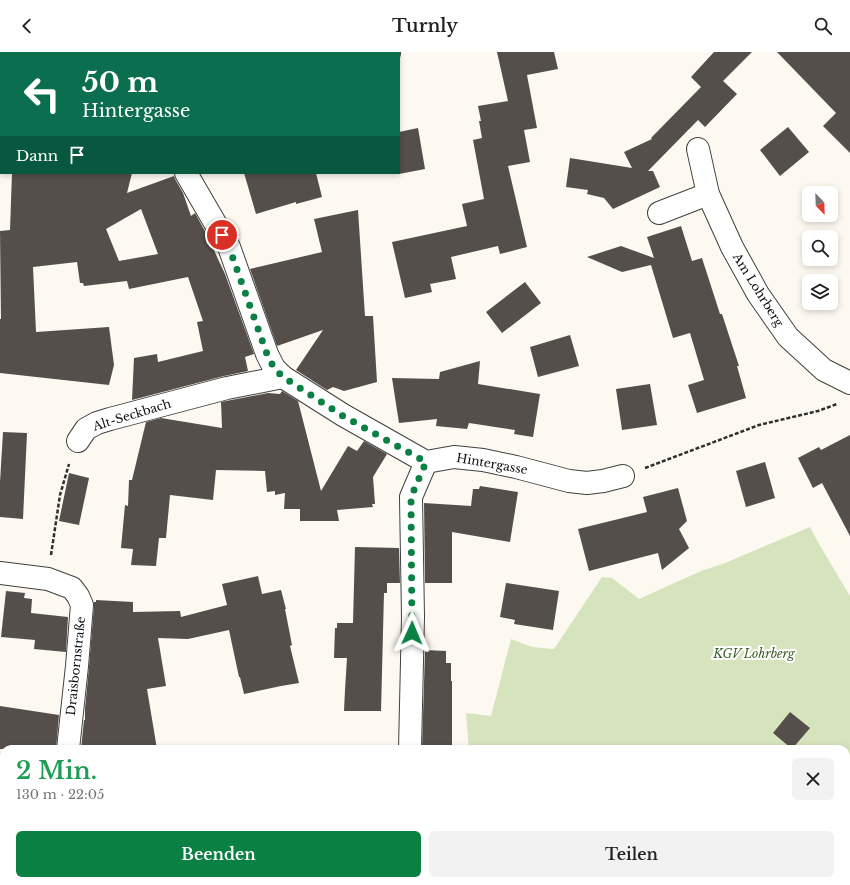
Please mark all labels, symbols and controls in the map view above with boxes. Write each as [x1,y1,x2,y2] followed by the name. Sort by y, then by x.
[16,15,38,37] icon: back
[392,15,458,37] text: Turnly
[812,15,834,37] icon: search
[82,65,158,100] text: 50 m
[16,68,68,120] icon: left
[82,100,190,122] text: Hintergasse
[66,144,88,166] icon: arrive
[16,146,58,165] text: Dann
[802,186,838,222] north arrow
[802,186,838,310] map controls
[205,218,239,252] pin
[211,224,233,246] icon: arrive
[802,230,838,266] button: search
[729,249,787,330] street label: Am Lohrberg
[802,274,838,310] button: layers
[90,396,173,434] street label: Alt-Seckbach
[455,450,529,477] street label: Hintergasse
[391,612,433,654] position arrow
[63,615,88,716] street label: Draisbornstraße
[712,646,796,661] park label: KGV Lohrberg
[16,756,97,785] text: 2 Min.
[792,758,834,800] button: close
[16,786,104,803] text: 130 m · 22:05
[16,831,421,877] button: Beenden
[429,831,834,877] button: Teilen

